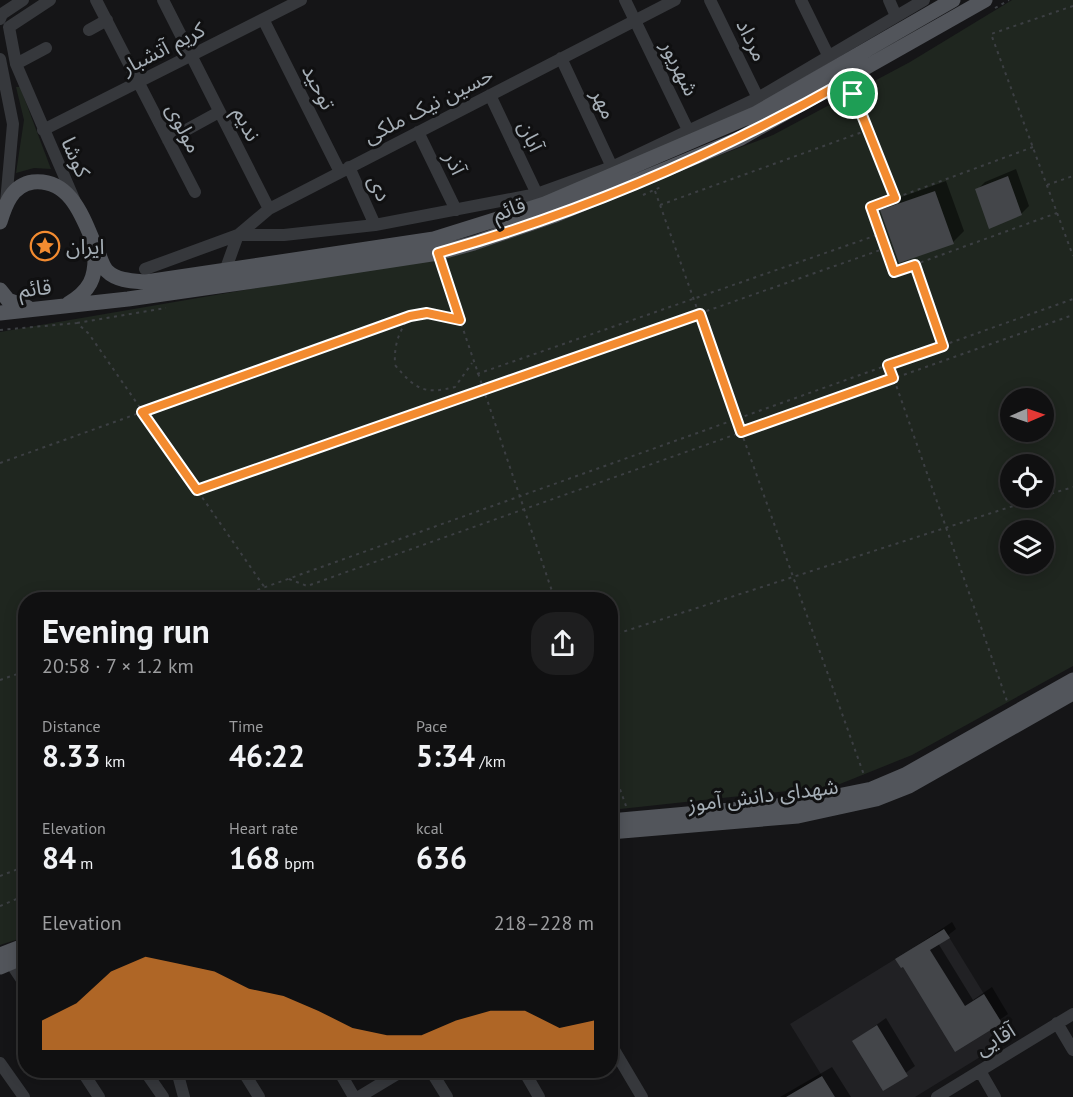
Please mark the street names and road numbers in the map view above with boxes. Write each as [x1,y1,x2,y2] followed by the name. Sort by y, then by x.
[730,14,774,66] street label: مرداد
[116,15,210,83] street label: کریم آتشبار
[655,35,705,100] street label: شهریور
[296,60,342,114] street label: توحید
[359,61,497,149] street label: حسین نیک ملکی
[585,84,623,123] street label: مهر
[160,99,208,157] street label: مولوی
[225,102,267,147] street label: ندیم
[512,116,550,157] street label: آبان
[55,133,97,182] street label: کوشا
[438,146,472,180] street label: آذر
[362,171,398,205] street label: دی
[489,191,530,229] street label: قائم
[17,273,53,305] street label: قائم
[685,772,840,818] street label: شهدای دانش آموز
[970,1016,1021,1061] street label: آقایی

